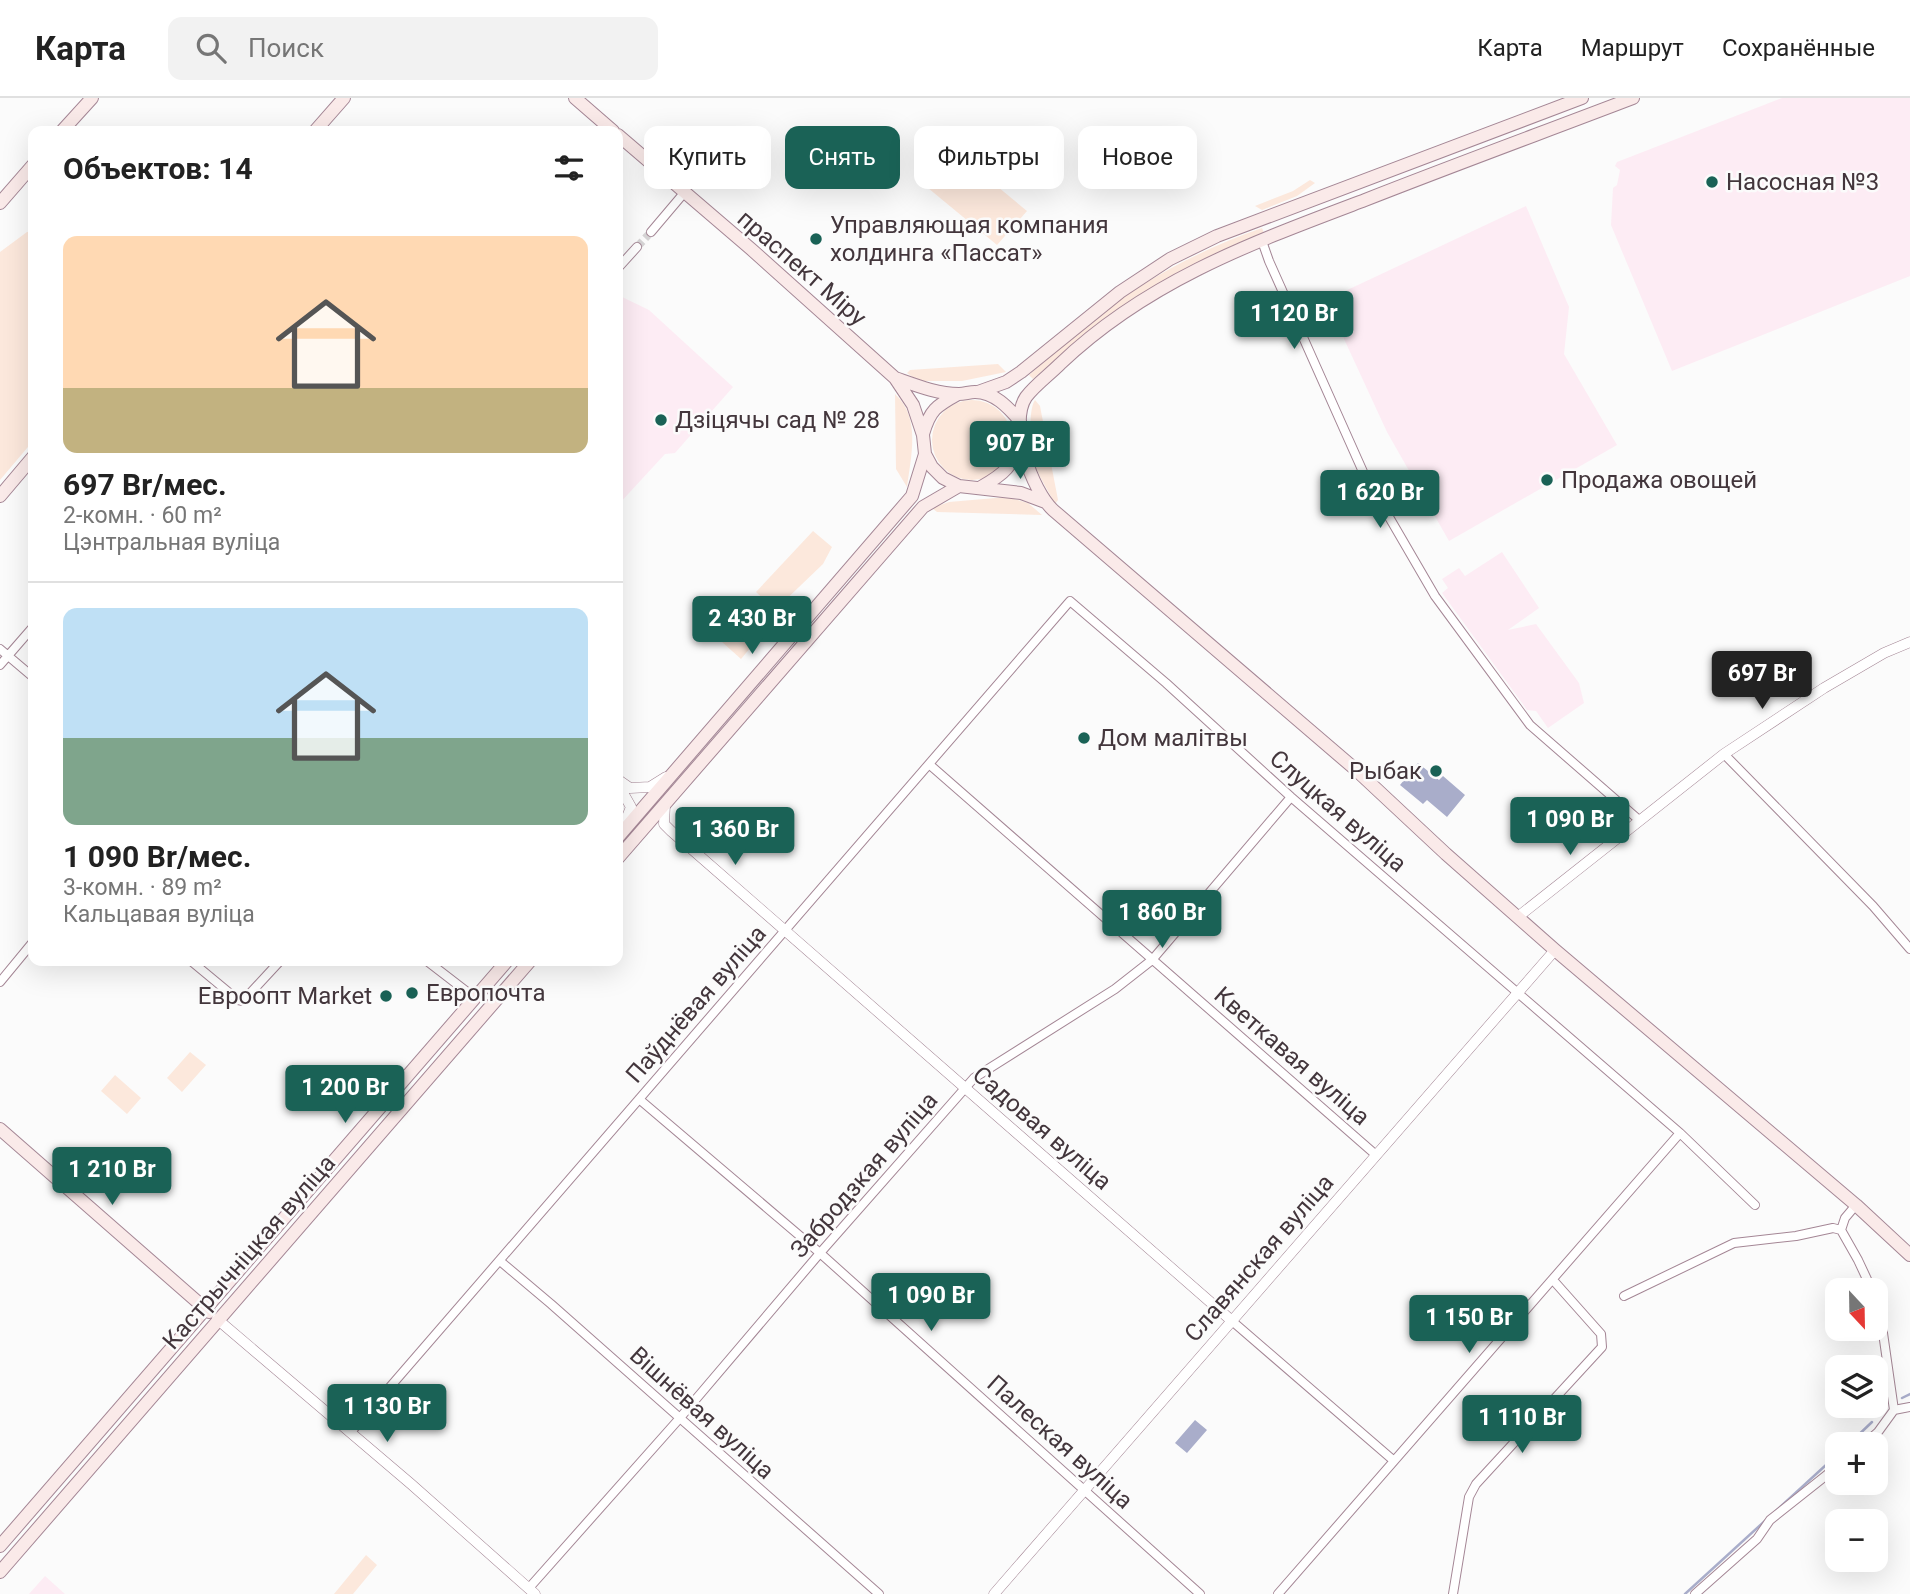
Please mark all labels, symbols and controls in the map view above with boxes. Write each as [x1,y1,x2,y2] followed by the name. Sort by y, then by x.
[168,17,658,80] search box
[35,29,126,68] text: Карта
[192,29,230,67] icon: search
[248,33,324,63] text: Поиск
[1477,34,1543,62] text: Карта
[1581,34,1684,62] text: Маршрут
[1722,34,1875,62] text: Сохранённые
[644,126,771,189] chip: Купить
[785,126,900,189] chip: Снять
[914,126,1064,189] chip: Фильтры
[1078,126,1197,189] chip: Новое
[550,149,588,187] icon: filters
[63,151,253,186] text: Объектов: 14
[1726,168,1879,196] place label: Насосная №3
[1704,174,1720,190] marker: Насосная №3
[732,204,873,332] street label: праспект Міру
[830,211,1109,267] place label: Управляющая компания холдинга «Пассат»
[808,231,824,247] marker: Управляющая компания холдинга «Пассат»
[263,281,389,407] icon: home
[1222,292,1366,351] pin: 1 120 Br
[1250,300,1338,327] text: 1 120 Br
[675,406,880,434] place label: Дзіцячы сад № 28
[653,412,669,428] marker: Дзіцячы сад № 28
[963,422,1077,481] pin: 907 Br
[986,430,1054,457] text: 907 Br
[1561,466,1757,494] place label: Продажа овощей
[63,467,227,502] text: 697 Br/мес.
[1308,470,1452,530] pin: 1 620 Br
[1539,472,1555,488] marker: Продажа овощей
[1336,479,1424,506] text: 1 620 Br
[63,502,222,529] text: 2-комн. · 60 m²
[63,529,280,556] text: Цэнтральная вуліца
[680,596,824,656] pin: 2 430 Br
[708,605,796,632] text: 2 430 Br
[1705,652,1819,711] pin: 697 Br
[263,653,389,779] icon: home
[1728,660,1796,687] text: 697 Br
[1098,724,1248,752] place label: Дом малітвы
[1076,730,1092,746] marker: Дом малітвы
[1264,744,1412,878] street label: Слуцкая вуліца
[1349,757,1422,785] place label: Рыбак
[1428,763,1444,779] marker: Рыбак
[1498,798,1642,857] pin: 1 090 Br
[1526,806,1614,833] text: 1 090 Br
[663,808,807,867] pin: 1 360 Br
[691,816,779,843] text: 1 360 Br
[63,839,251,874] text: 1 090 Br/мес.
[63,874,222,901] text: 3-комн. · 89 m²
[1090,890,1234,950] pin: 1 860 Br
[1118,899,1206,926] text: 1 860 Br
[63,901,255,928] text: Кальцавая вуліца
[620,920,772,1088] street label: Паўднёвая вуліца
[426,979,546,1007] place label: Европочта
[1209,981,1375,1131] street label: Кветкавая вуліца
[198,982,372,1010] place label: Евроопт Market
[404,985,420,1001] marker: Европочта
[378,988,394,1004] marker: Евроопт Market
[967,1060,1117,1196] street label: Садовая вуліца
[273,1066,417,1125] pin: 1 200 Br
[301,1074,389,1101] text: 1 200 Br
[785,1087,943,1263] street label: Забродзкая вуліца
[40,1148,184,1207] pin: 1 210 Br
[157,1149,341,1355] street label: Кастрычніцкая вуліца
[68,1156,156,1183] text: 1 210 Br
[1179,1169,1339,1347] street label: Славянская вуліца
[859,1274,1003,1333] pin: 1 090 Br
[1825,1278,1888,1340] north arrow
[1825,1278,1888,1572] map controls
[887,1282,975,1309] text: 1 090 Br
[1397,1296,1541,1355] pin: 1 150 Br
[1425,1304,1513,1331] text: 1 150 Br
[624,1341,780,1485] street label: Вішнёвая вуліца
[1825,1355,1888,1418] button: layers
[982,1369,1138,1515] street label: Палеская вуліца
[315,1384,459,1444] pin: 1 130 Br
[343,1393,431,1420] text: 1 130 Br
[1450,1396,1594,1455] pin: 1 110 Br
[1478,1404,1566,1431] text: 1 110 Br
[1825,1432,1888,1495] button: +
[1825,1509,1888,1572] button: −

